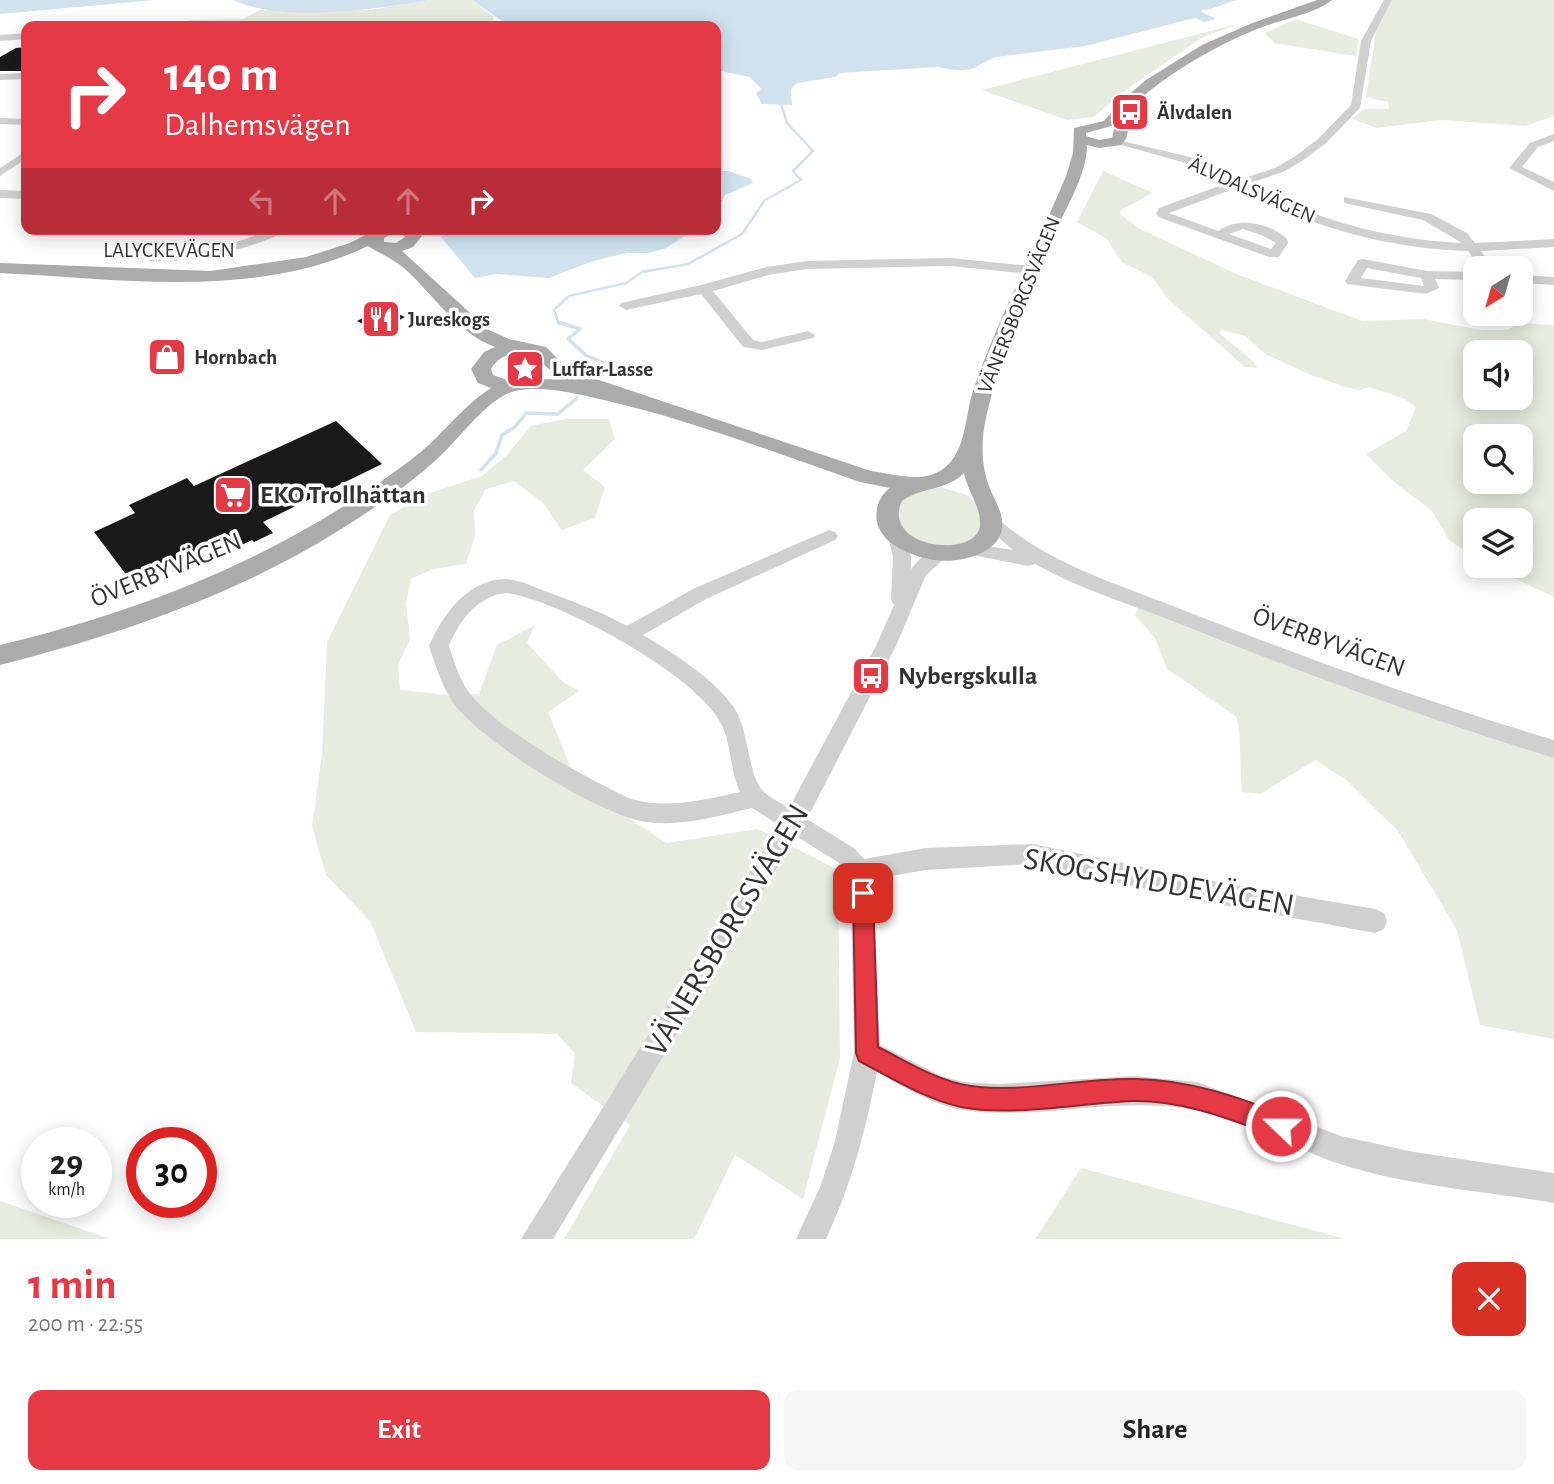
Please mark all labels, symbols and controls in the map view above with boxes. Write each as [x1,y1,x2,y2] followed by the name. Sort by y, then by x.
[49,49,140,140] icon: right
[164,51,279,100] text: 140 m
[1109,91,1151,133] bus stop icon: Älvdalen
[1157,101,1232,123] place label: Älvdalen
[164,109,351,141] text: Dalhemsvägen
[1186,152,1319,227] street label: ÄLVDALSVÄGEN
[243,182,281,220] icon: left
[316,182,354,220] icon: ahead
[389,182,427,220] icon: ahead
[462,182,500,220] icon: right
[973,213,1064,396] street label: VÄNERSBORGSVÄGEN
[103,239,235,261] street label: LALYCKEVÄGEN
[1463,256,1533,326] north arrow
[1463,256,1533,578] map controls
[360,298,402,340] restaurant icon: Jureskogs
[408,309,490,330] place label: Jureskogs
[146,336,188,378] shop icon: Hornbach
[1463,340,1533,410] button: sound
[194,347,277,368] place label: Hornbach
[504,348,546,390] place icon: Luffar-Lasse
[552,359,653,380] place label: Luffar-Lasse
[1463,424,1533,494] button: search
[212,474,254,516] supermarket icon: EKO Trollhättan
[260,482,426,508] place label: EKO Trollhättan
[1463,508,1533,578] button: layers
[87,527,245,612] street label: ÖVERBYVÄGEN
[1249,601,1409,682] street label: ÖVERBYVÄGEN
[850,655,892,697] bus stop icon: Nybergskulla
[898,663,1037,689] place label: Nybergskulla
[638,798,815,1061] street label: VÄNERSBORGSVÄGEN
[1021,841,1297,922] street label: SKOGSHYDDEVÄGEN
[833,863,893,923] pin
[844,874,882,912] icon: arrive
[1244,1089,1318,1163] position arrow
[126,1127,217,1218] speed limit sign: 30
[50,1146,83,1181] text: 29
[48,1181,85,1199] text: km/h
[1452,1262,1526,1336] button: close
[28,1264,117,1306] text: 1 min
[28,1313,143,1336] text: 200 m · 22:55
[28,1390,770,1470] button: Exit
[784,1390,1526,1470] button: Share

